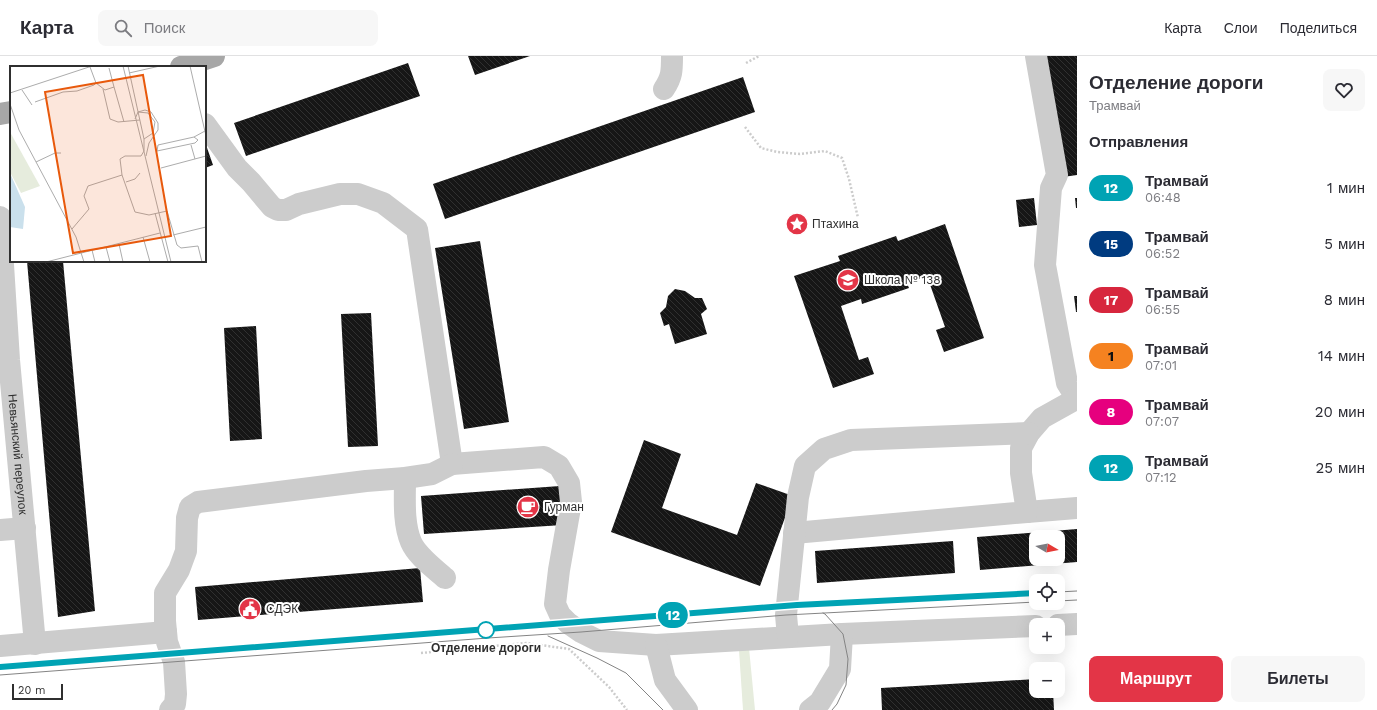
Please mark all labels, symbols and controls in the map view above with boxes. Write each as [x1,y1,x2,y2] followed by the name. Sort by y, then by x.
[98,10,378,46] search box
[20,16,74,39] text: Карта
[112,17,134,39] icon: search
[144,19,185,37] text: Поиск
[1164,20,1202,36] text: Карта
[1224,20,1258,36] text: Слои
[1280,20,1357,36] text: Поделиться
[10,66,206,262] inset map
[1323,69,1365,111] button: heart
[1089,71,1263,94] text: Отделение дороги
[1089,98,1141,113] text: Трамвай
[1089,133,1188,151] text: Отправления
[1145,172,1209,190] text: Трамвай
[1327,179,1365,197] text: 1 мин
[1104,180,1118,196] text: 12
[1145,190,1181,205] text: 06:48
[784,211,810,237] place icon: Птахина
[812,217,859,231] place label: Птахина
[1145,228,1209,246] text: Трамвай
[1324,235,1365,253] text: 5 мин
[1104,236,1118,252] text: 15
[1145,246,1180,261] text: 06:52
[835,267,861,293] school or university icon: Школа № 138
[864,273,941,287] place label: Школа № 138
[1145,284,1209,302] text: Трамвай
[1324,291,1365,309] text: 8 мин
[1104,292,1118,308] text: 17
[1145,302,1180,317] text: 06:55
[1145,340,1209,358] text: Трамвай
[1318,347,1365,365] text: 14 мин
[1108,348,1114,364] text: 1
[1145,358,1177,373] text: 07:01
[5,393,30,516] street label: Невьянский переулок
[1145,396,1209,414] text: Трамвай
[1315,403,1365,421] text: 20 мин
[1107,404,1115,420] text: 8
[1145,414,1179,429] text: 07:07
[1145,452,1209,470] text: Трамвай
[1315,459,1365,477] text: 25 мин
[1104,460,1118,476] text: 12
[1145,470,1177,485] text: 07:12
[515,494,541,520] cafe icon: Гурман
[544,500,584,514] place label: Гурман
[1029,530,1065,566] north arrow
[1029,530,1065,698] map controls
[1029,574,1065,610] button: locate
[237,596,263,622] public building icon: СДЭК
[266,602,298,616] place label: СДЭК
[655,602,691,628] line badge: 12
[666,607,680,623] text: 12
[1029,618,1065,654] button: +
[477,621,495,639] marker: Отделение дороги
[431,641,541,655] place label: Отделение дороги
[1089,656,1223,702] button: Маршрут
[1231,656,1365,702] button: Билеты
[1029,662,1065,698] button: −
[12,682,63,701] scale bar
[18,684,46,697] text: 20 m

